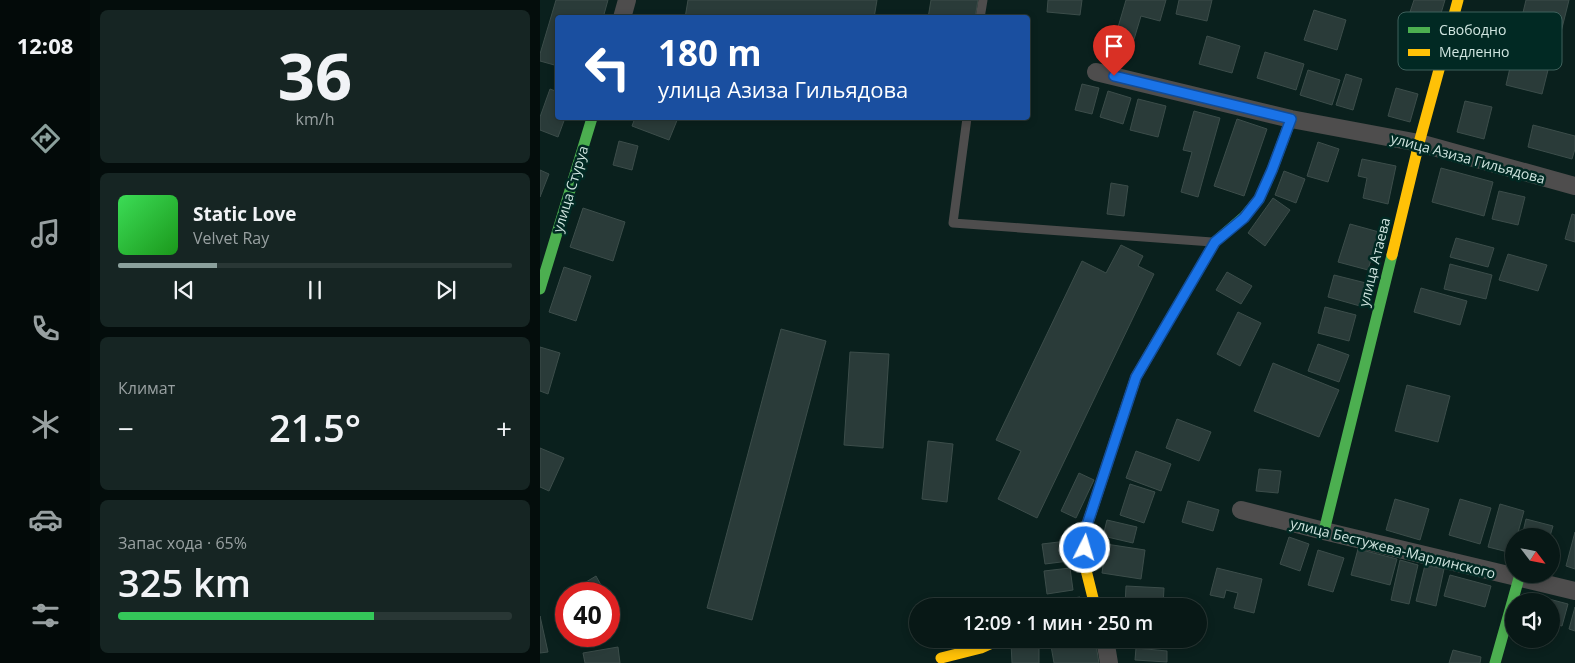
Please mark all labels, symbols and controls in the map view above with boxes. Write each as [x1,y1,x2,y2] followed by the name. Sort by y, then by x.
[1398,12,1562,70] legend
[1439,20,1506,39] text: Свободно
[1093,25,1135,76] pin
[658,29,762,76] text: 180 m
[17,30,73,60] text: 12:08
[278,31,352,119] text: 36
[1100,32,1128,60] icon: arrive
[575,35,640,100] icon: left
[1439,42,1510,61] text: Медленно
[658,74,908,104] text: улица Азиза Гильядова
[296,108,334,130] text: km/h
[28,121,63,156] icon: directions
[1389,128,1547,188] street label: улица Азиза Гильядова
[548,143,592,235] street label: улица Стуруа
[193,201,296,227] text: Static Love
[28,216,63,251] icon: music
[1354,216,1394,308] street label: улица Атаева
[193,227,269,249] text: Velvet Ray
[170,276,198,304] icon: previous
[301,276,329,304] icon: pause
[432,276,460,304] icon: next
[28,311,63,346] icon: phone
[118,377,175,399] text: Климат
[269,401,361,453] text: 21.5°
[28,407,63,442] icon: climate
[118,409,134,447] text: −
[496,409,512,447] text: +
[28,502,63,537] icon: car
[1288,513,1498,583] street label: улица Бестужева-Марлинского
[1058,521,1110,573] position arrow
[1505,528,1560,582] north arrow
[1505,528,1560,648] map controls
[118,532,247,554] text: Запас хода · 65%
[118,556,251,608] text: 325 km
[555,582,620,647] speed limit sign: 40
[1505,593,1560,648] button: sound
[28,598,63,633] icon: filters
[963,610,1153,636] text: 12:09 · 1 мин · 250 m

